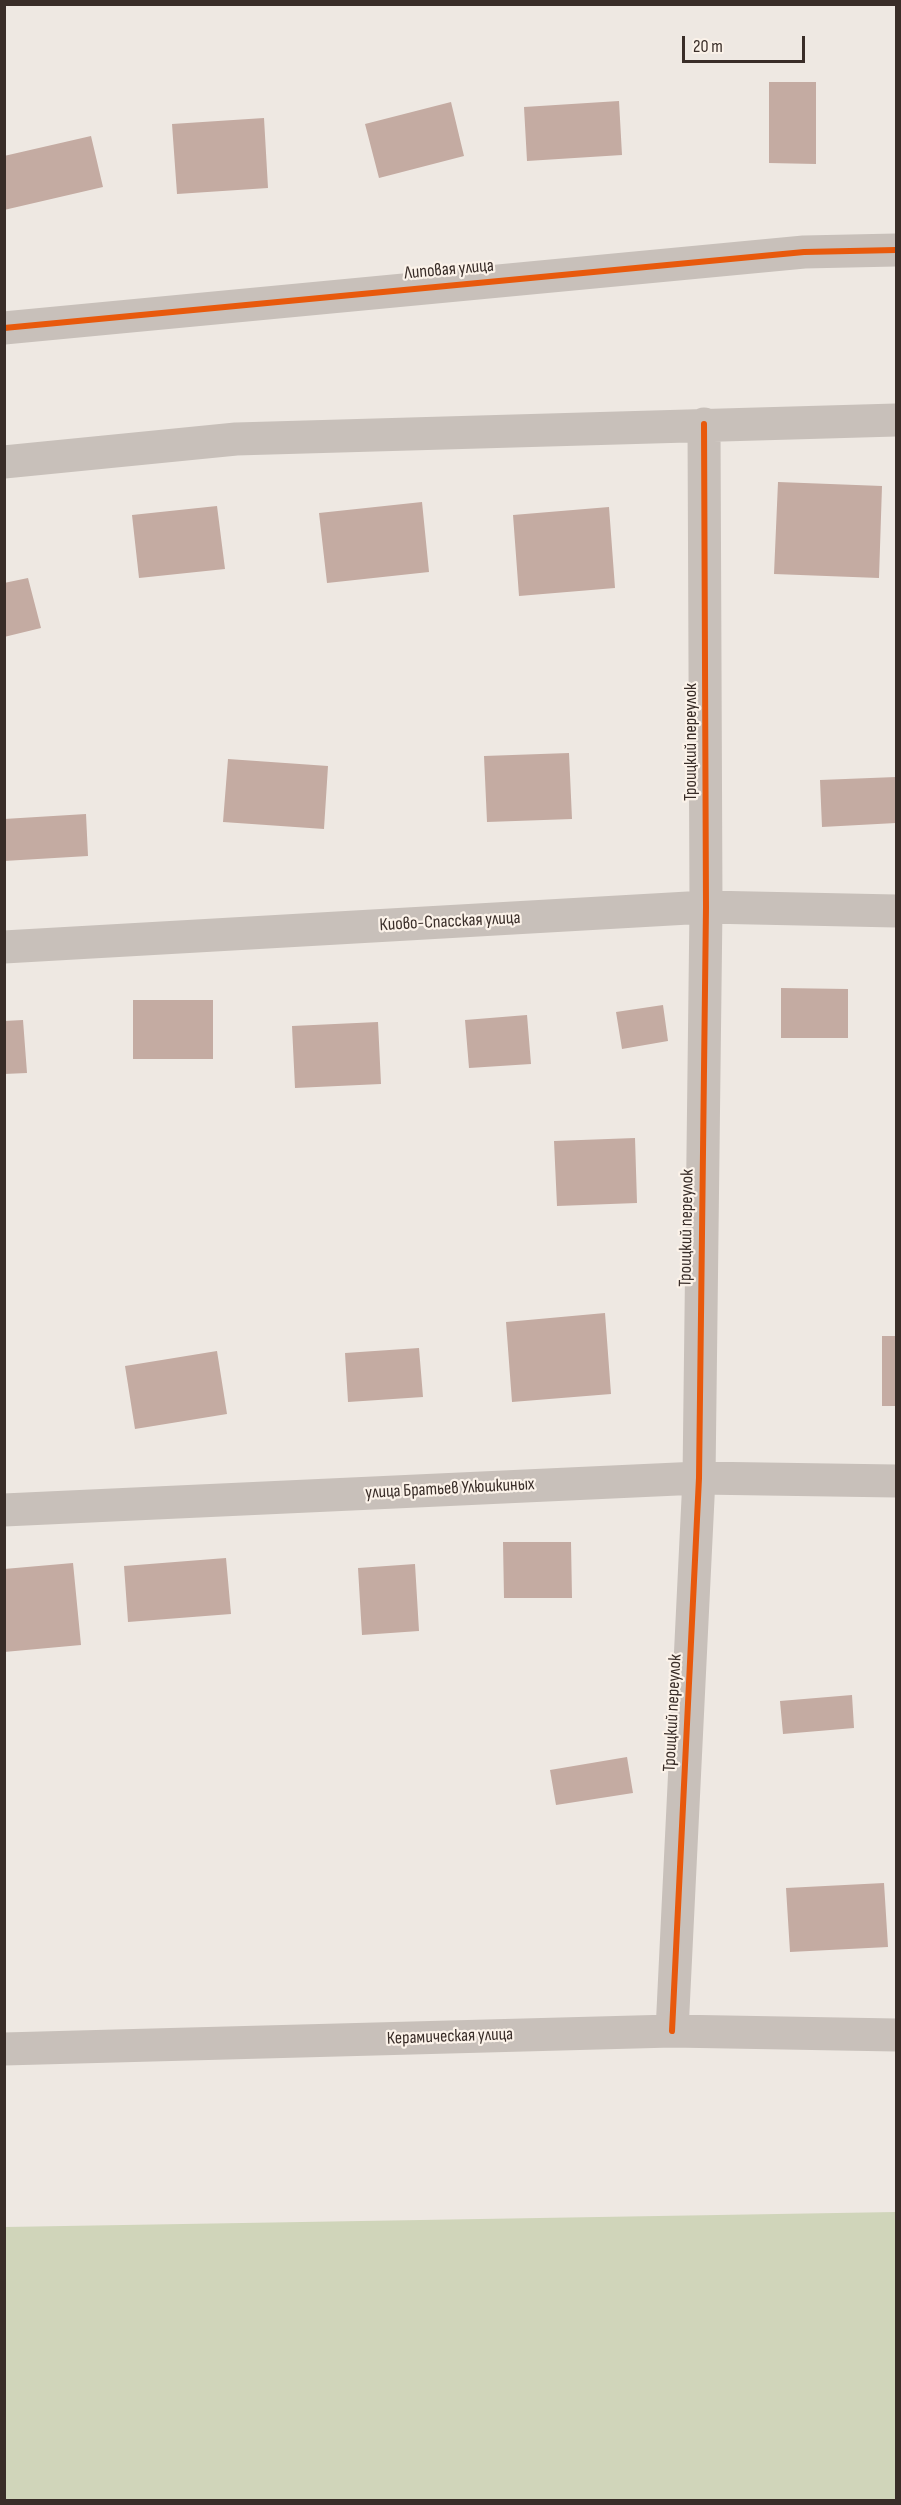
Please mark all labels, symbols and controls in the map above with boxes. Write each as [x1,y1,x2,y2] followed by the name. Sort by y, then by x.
[685,24,808,62] scale bar
[693,36,723,57] text: 20 m
[403,255,495,285] street label: Липовая улица
[680,683,702,801] street label: Троицкий переулок
[379,908,521,936] street label: Киово-Спасская улица
[675,1169,699,1287] street label: Троицкий переулок
[365,1474,535,1504] street label: улица Братьев Улюшкиных
[659,1654,687,1772] street label: Троицкий переулок
[387,2024,513,2050] street label: Керамическая улица

